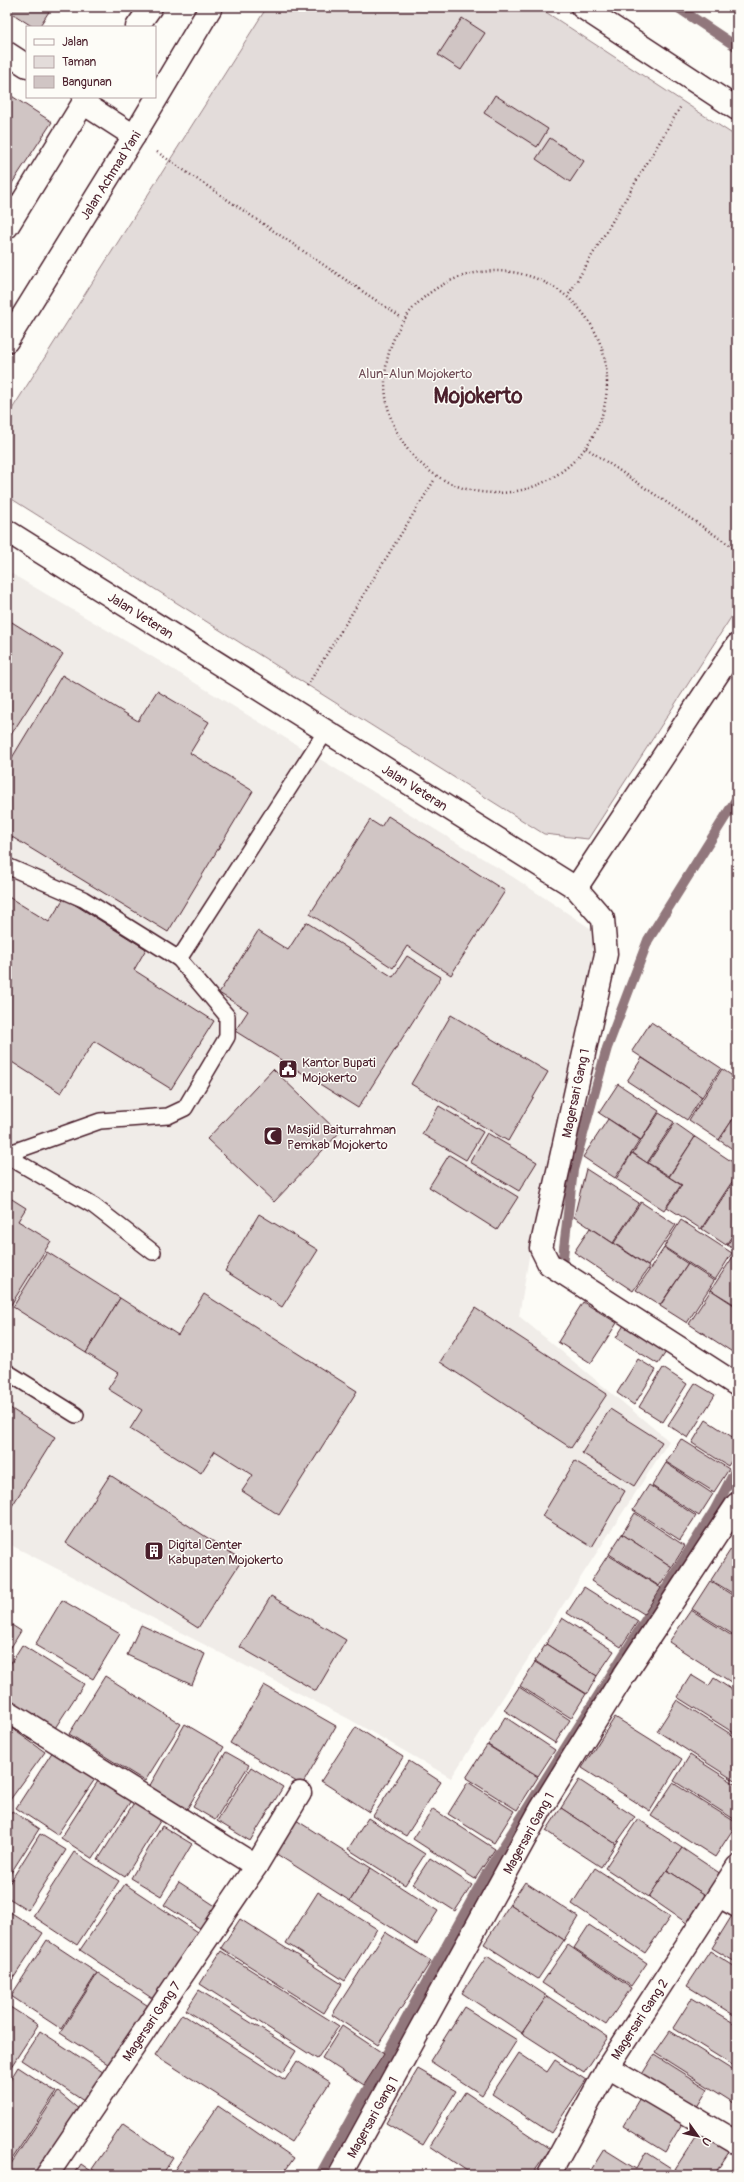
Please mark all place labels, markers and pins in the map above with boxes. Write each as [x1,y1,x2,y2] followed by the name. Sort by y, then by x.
[302,1055,376,1086] place label: Kantor Bupati Mojokerto
[277,1058,299,1080] public building icon: Kantor Bupati Mojokerto
[287,1122,396,1153] place label: Masjid Baiturrahman Pemkab Mojokerto
[262,1125,284,1147] mosque icon: Masjid Baiturrahman Pemkab Mojokerto
[168,1537,283,1568] place label: Digital Center Kabupaten Mojokerto
[143,1540,165,1562] building icon: Digital Center Kabupaten Mojokerto

